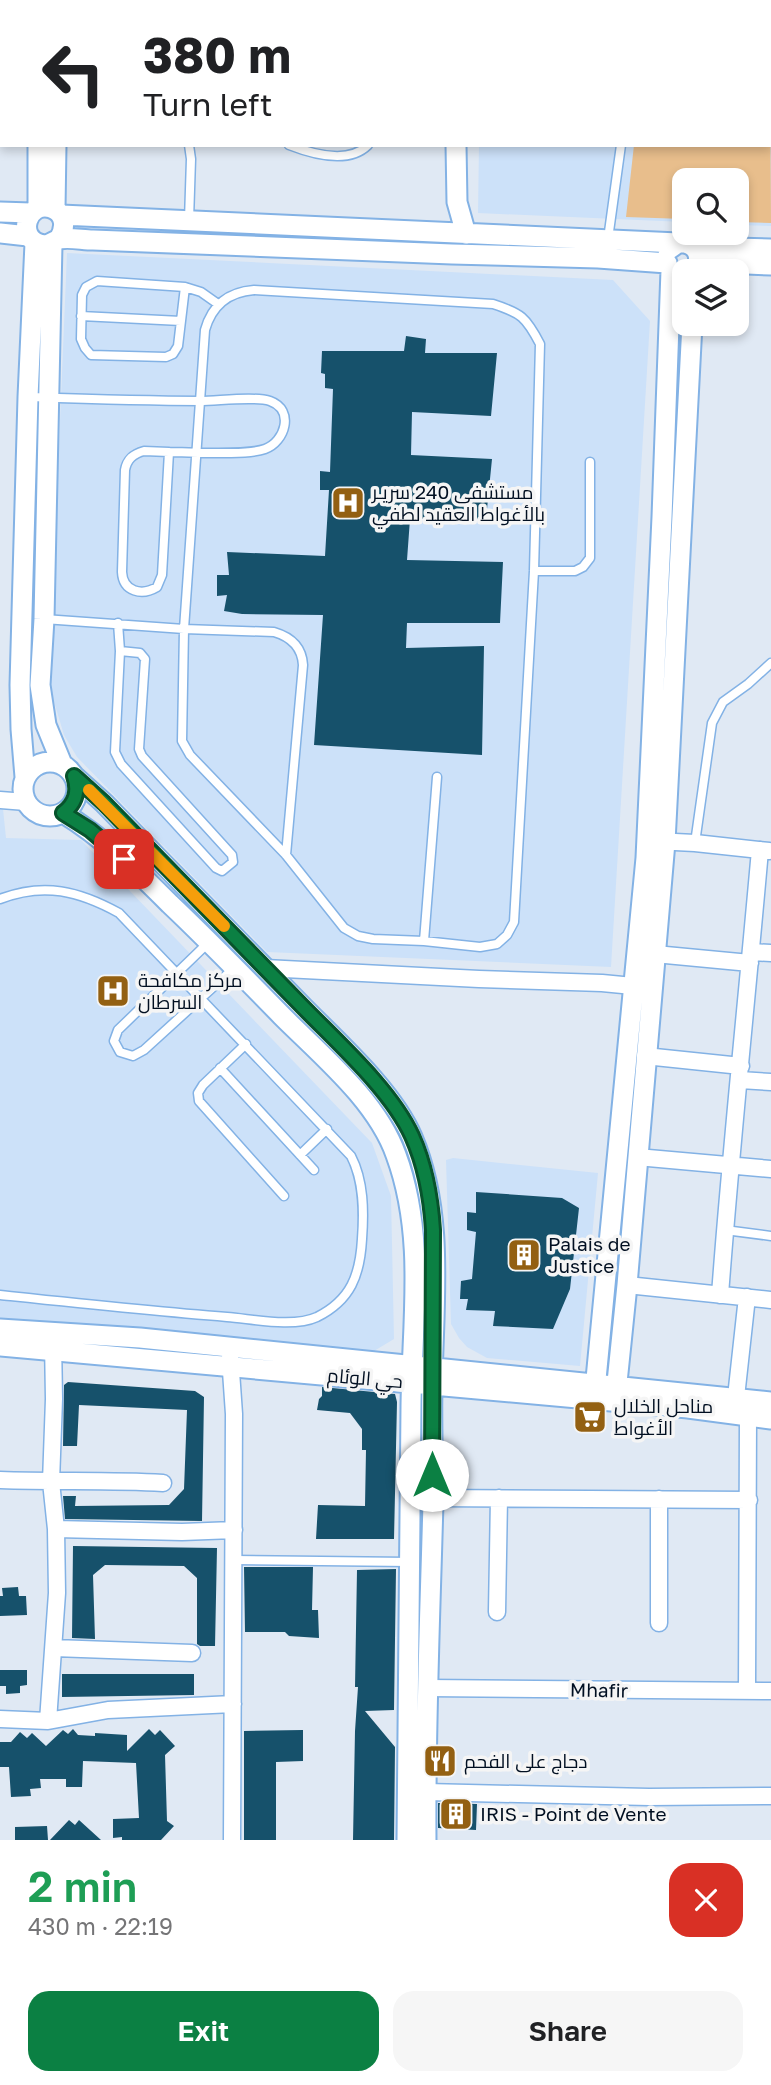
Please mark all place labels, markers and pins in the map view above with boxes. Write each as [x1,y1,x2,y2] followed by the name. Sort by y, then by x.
[371,480,545,529] place label: مستشفى 240 سريـر بالأغواط العقيد لطفي
[329,484,367,522] hospital icon: مستشفى 240 سريـر بالأغواط العقيد لطفي
[94,829,154,889] pin
[138,968,243,1014] place label: مركز مكافحة السرطان
[94,972,132,1010] hospital icon: مركز مكافحة السرطان
[548,1232,630,1277] place label: Palais de Justice
[505,1236,543,1274] building icon: Palais de Justice
[614,1394,713,1440] place label: مناحل الخلال الأغواط
[571,1398,609,1436] supermarket icon: مناحل الخلال الأغواط
[421,1742,459,1780] restaurant icon: دجاج على الفحم
[464,1749,588,1775] place label: دجاج على الفحم
[437,1795,475,1833] building icon: IRIS - Point de Vente
[480,1802,667,1825] place label: IRIS - Point de Vente

